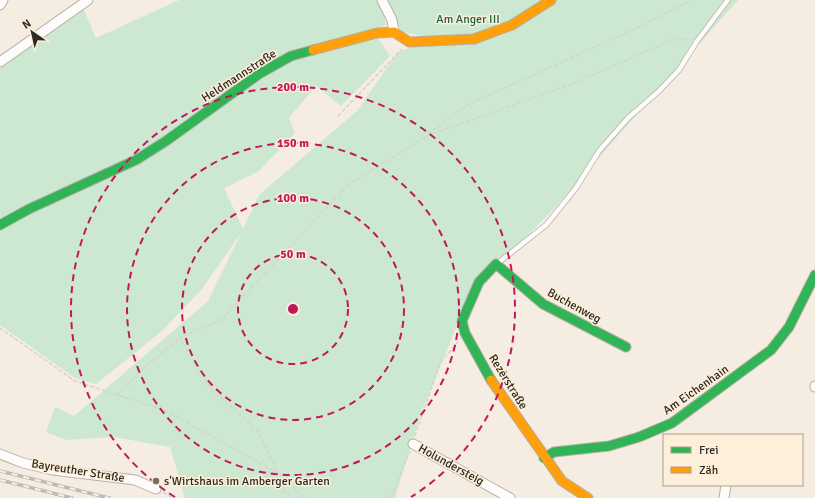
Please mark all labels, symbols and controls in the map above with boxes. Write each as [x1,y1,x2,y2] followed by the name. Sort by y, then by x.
[12,12,52,52] north arrow
[436,12,500,27] park label: Am Anger III
[20,17,33,32] text: N
[199,46,279,106] street label: Heldmannstraße
[277,80,309,95] text: 200 m
[277,136,309,151] text: 150 m
[277,191,309,206] text: 100 m
[280,247,306,262] text: 50 m
[544,285,604,327] street label: Buchenweg
[286,302,300,316] centre of rings
[485,352,531,412] street label: Rezerstraße
[660,362,732,418] street label: Am Eichenhain
[663,434,803,486] legend
[416,441,486,489] street label: Holundersteig
[699,443,718,458] text: Frei
[30,456,126,486] street label: Bayreuther Straße
[699,463,718,478] text: Zäh
[164,474,330,489] place label: s'Wirtshaus im Amberger Garten
[151,476,161,486] marker: s'Wirtshaus im Amberger Garten

